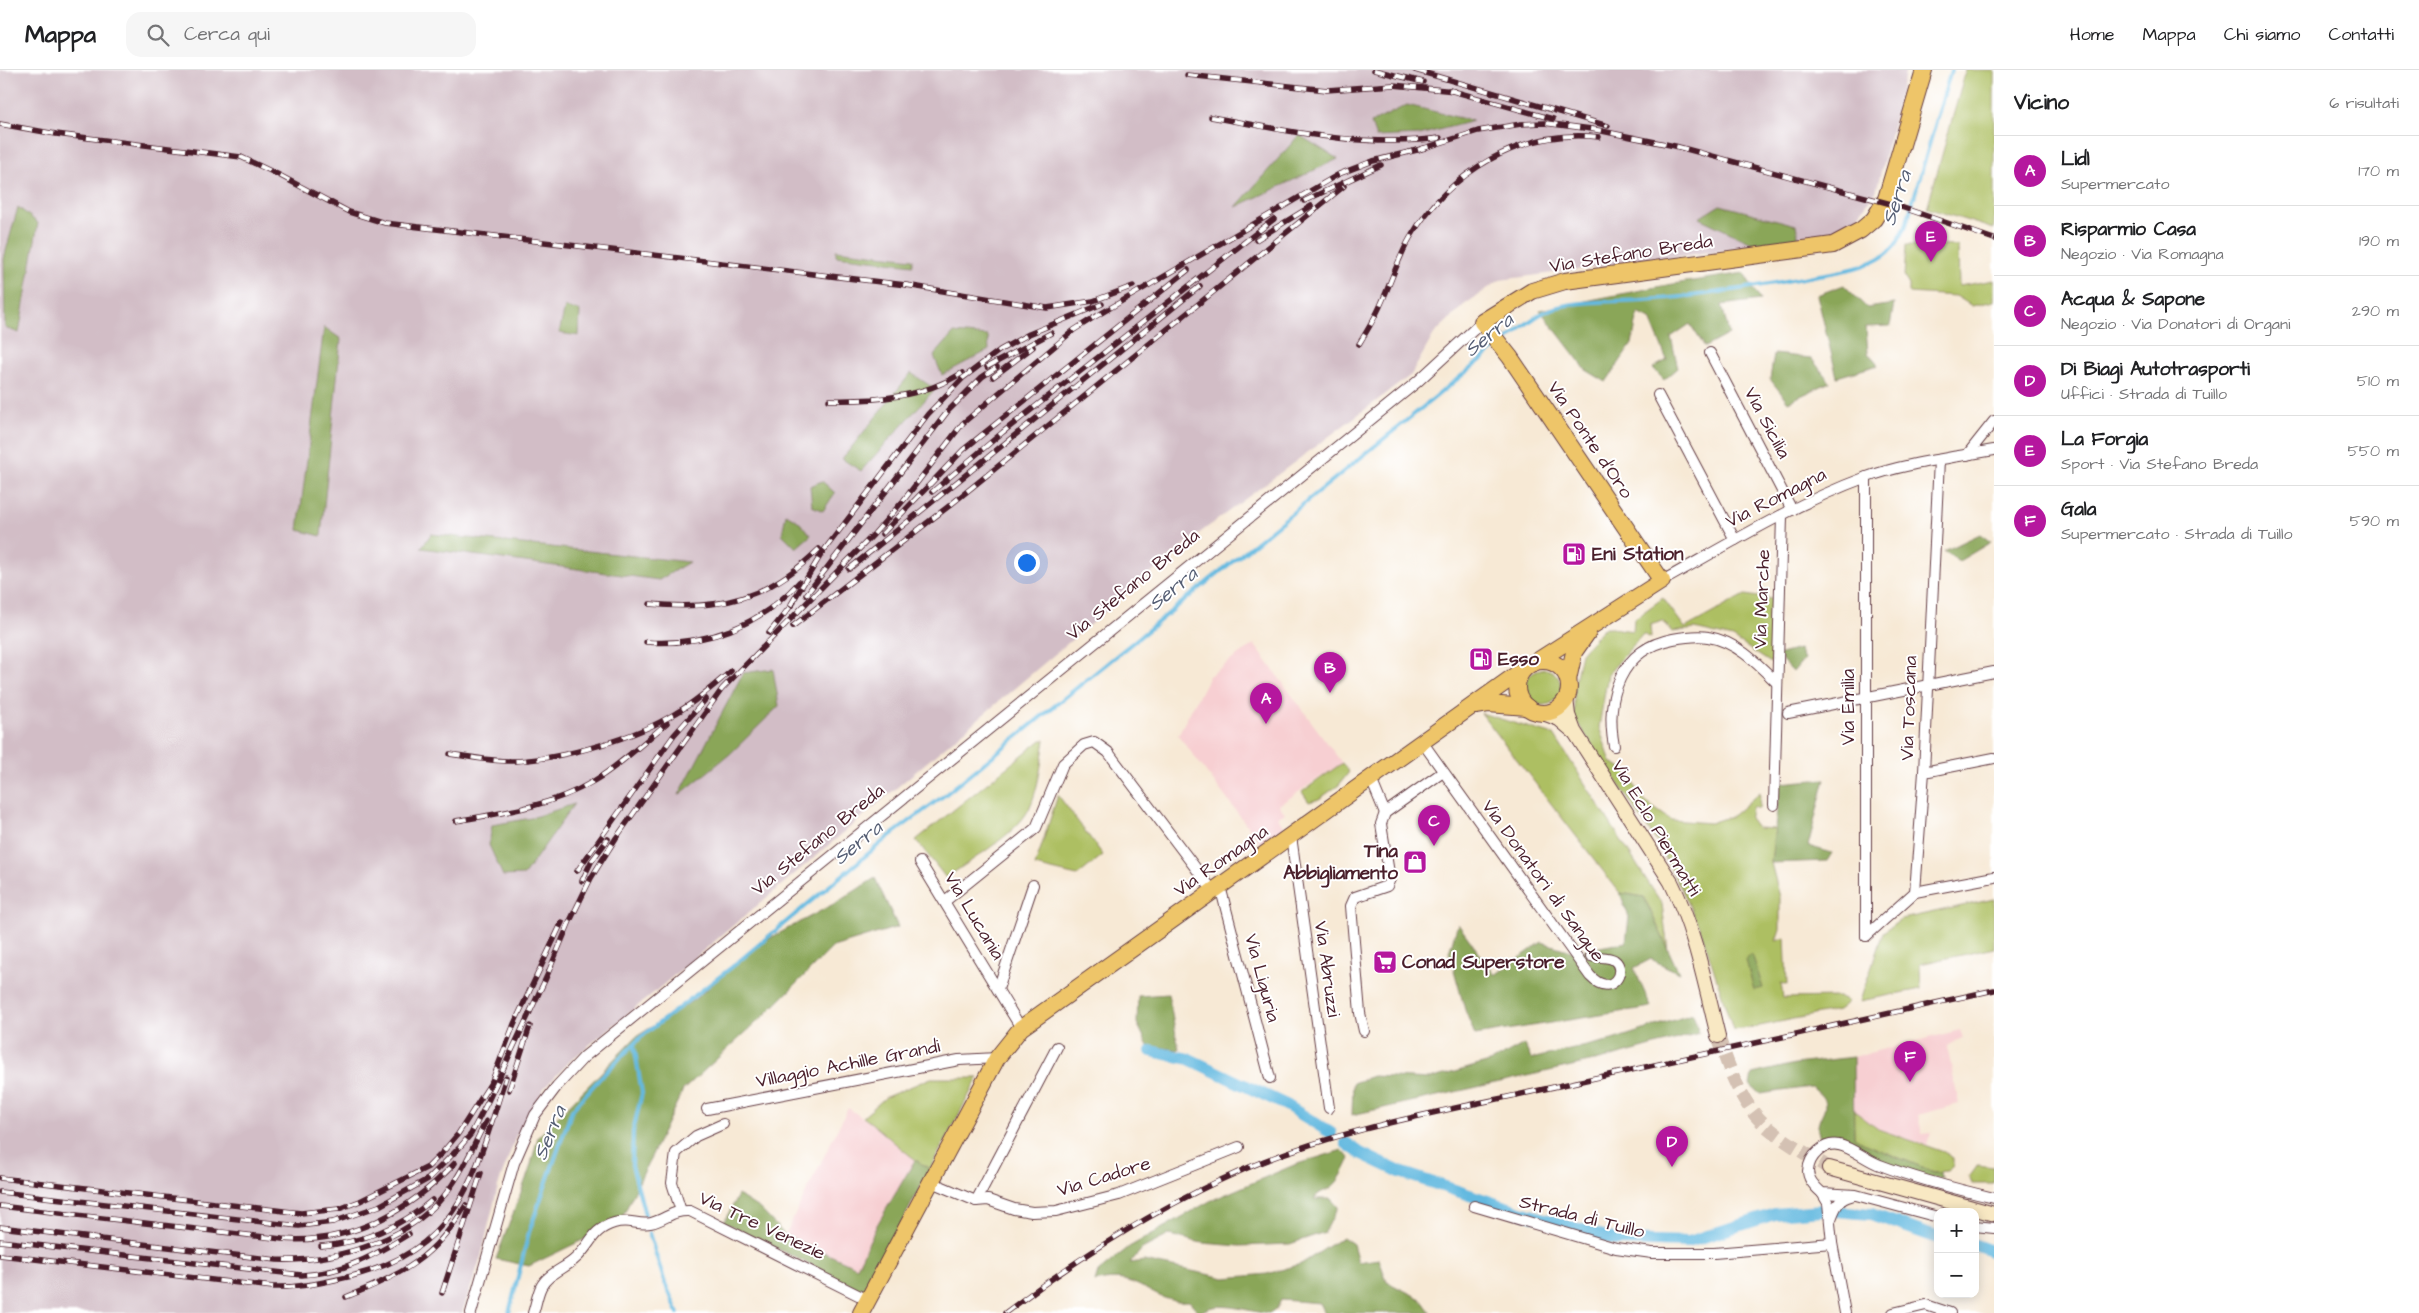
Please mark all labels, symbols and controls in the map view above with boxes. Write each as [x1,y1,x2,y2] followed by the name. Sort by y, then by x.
[126,12,476,57] search box
[25,18,96,52] text: Mappa
[144,21,172,49] icon: search
[184,21,270,48] text: Cerca qui
[2070,22,2115,47] text: Home
[2143,22,2196,47] text: Mappa
[2224,22,2300,47] text: Chi siamo
[2328,22,2394,47] text: Contatti
[2014,88,2069,117] text: Vicino
[2329,92,2399,114] text: 6 risultati
[2061,146,2090,173] text: Lidl
[2025,160,2035,182] text: A
[2358,160,2399,182] text: 170 m
[1875,166,1919,229] water label: Serra
[2061,173,2169,195] text: Supermercato
[2061,216,2196,243] text: Risparmio Casa
[1915,221,1947,262] pin: E
[1548,228,1715,280] street label: Via Stefano Breda
[2024,230,2036,252] text: B
[2359,230,2399,252] text: 190 m
[2061,243,2224,265] text: Negozio · Via Romagna
[2061,286,2205,313] text: Acqua & Sapone
[2024,300,2036,322] text: C
[2352,300,2399,322] text: 290 m
[1458,306,1520,363] water label: Serra
[2061,313,2290,335] text: Negozio · Via Donatori di Organi
[2061,356,2250,383] text: Di Biagi Autotrasporti
[2025,370,2035,392] text: D
[2357,370,2399,392] text: 510 m
[1541,376,1640,504] street label: Via Ponte d'Oro
[1737,382,1797,464] street label: Via Sicilia
[2061,383,2227,405] text: Uffici · Strada di Tuillo
[2061,426,2148,453] text: La Forgia
[2025,440,2035,462] text: E
[2347,440,2399,462] text: 550 m
[2061,453,2258,475] text: Sport · Via Stefano Breda
[1721,461,1832,536] street label: Via Romagna
[2061,496,2096,523] text: Gala
[2024,510,2036,532] text: F
[2350,510,2399,532] text: 590 m
[1061,522,1206,647] street label: Via Stefano Breda
[2061,523,2293,545] text: Supermercato · Strada di Tuillo
[1561,541,1587,567] fuel station icon: Eni Station
[1592,541,1684,568] place label: Eni Station
[1747,549,1777,649] street label: Via Marche
[1014,550,1040,576] your location
[1142,560,1204,617] water label: Serra
[1468,646,1494,672] fuel station icon: Esso
[1498,646,1539,673] place label: Esso
[1314,652,1346,693] pin: B
[1894,655,1924,761] street label: Via Toscana
[1835,668,1862,745] street label: Via Emilia
[1250,683,1282,724] pin: A
[1604,755,1708,902] street label: Via Eclo Piermatti
[746,777,891,902] street label: Via Stefano Breda
[1474,794,1611,968] street label: Via Donatori di Sangue
[1418,805,1450,846] pin: C
[827,814,889,871] water label: Serra
[1168,818,1275,904] street label: Via Romagna
[1283,838,1398,888] place label: Tina Abbigliamento
[1402,849,1428,875] shop icon: Tina Abbigliamento
[937,867,1011,965] street label: Via Lucania
[1307,919,1347,1019] street label: Via Abruzzi
[1236,931,1287,1026] street label: Via Liguria
[1372,949,1398,975] supermarket icon: Conad Superstore
[1402,949,1565,976] place label: Conad Superstore
[754,1033,943,1096] street label: Villaggio Achille Grandi
[1894,1041,1926,1082] pin: F
[527,1101,574,1164] water label: Serra
[1656,1126,1688,1167] pin: D
[1054,1150,1154,1204] street label: Via Cadore
[694,1185,830,1267] street label: Via Tre Venezie
[1516,1188,1648,1246] street label: Strada di Tuillo
[1934,1208,1979,1298] map controls
[1934,1208,1979,1253] button: +
[1934,1253,1979,1298] button: −

